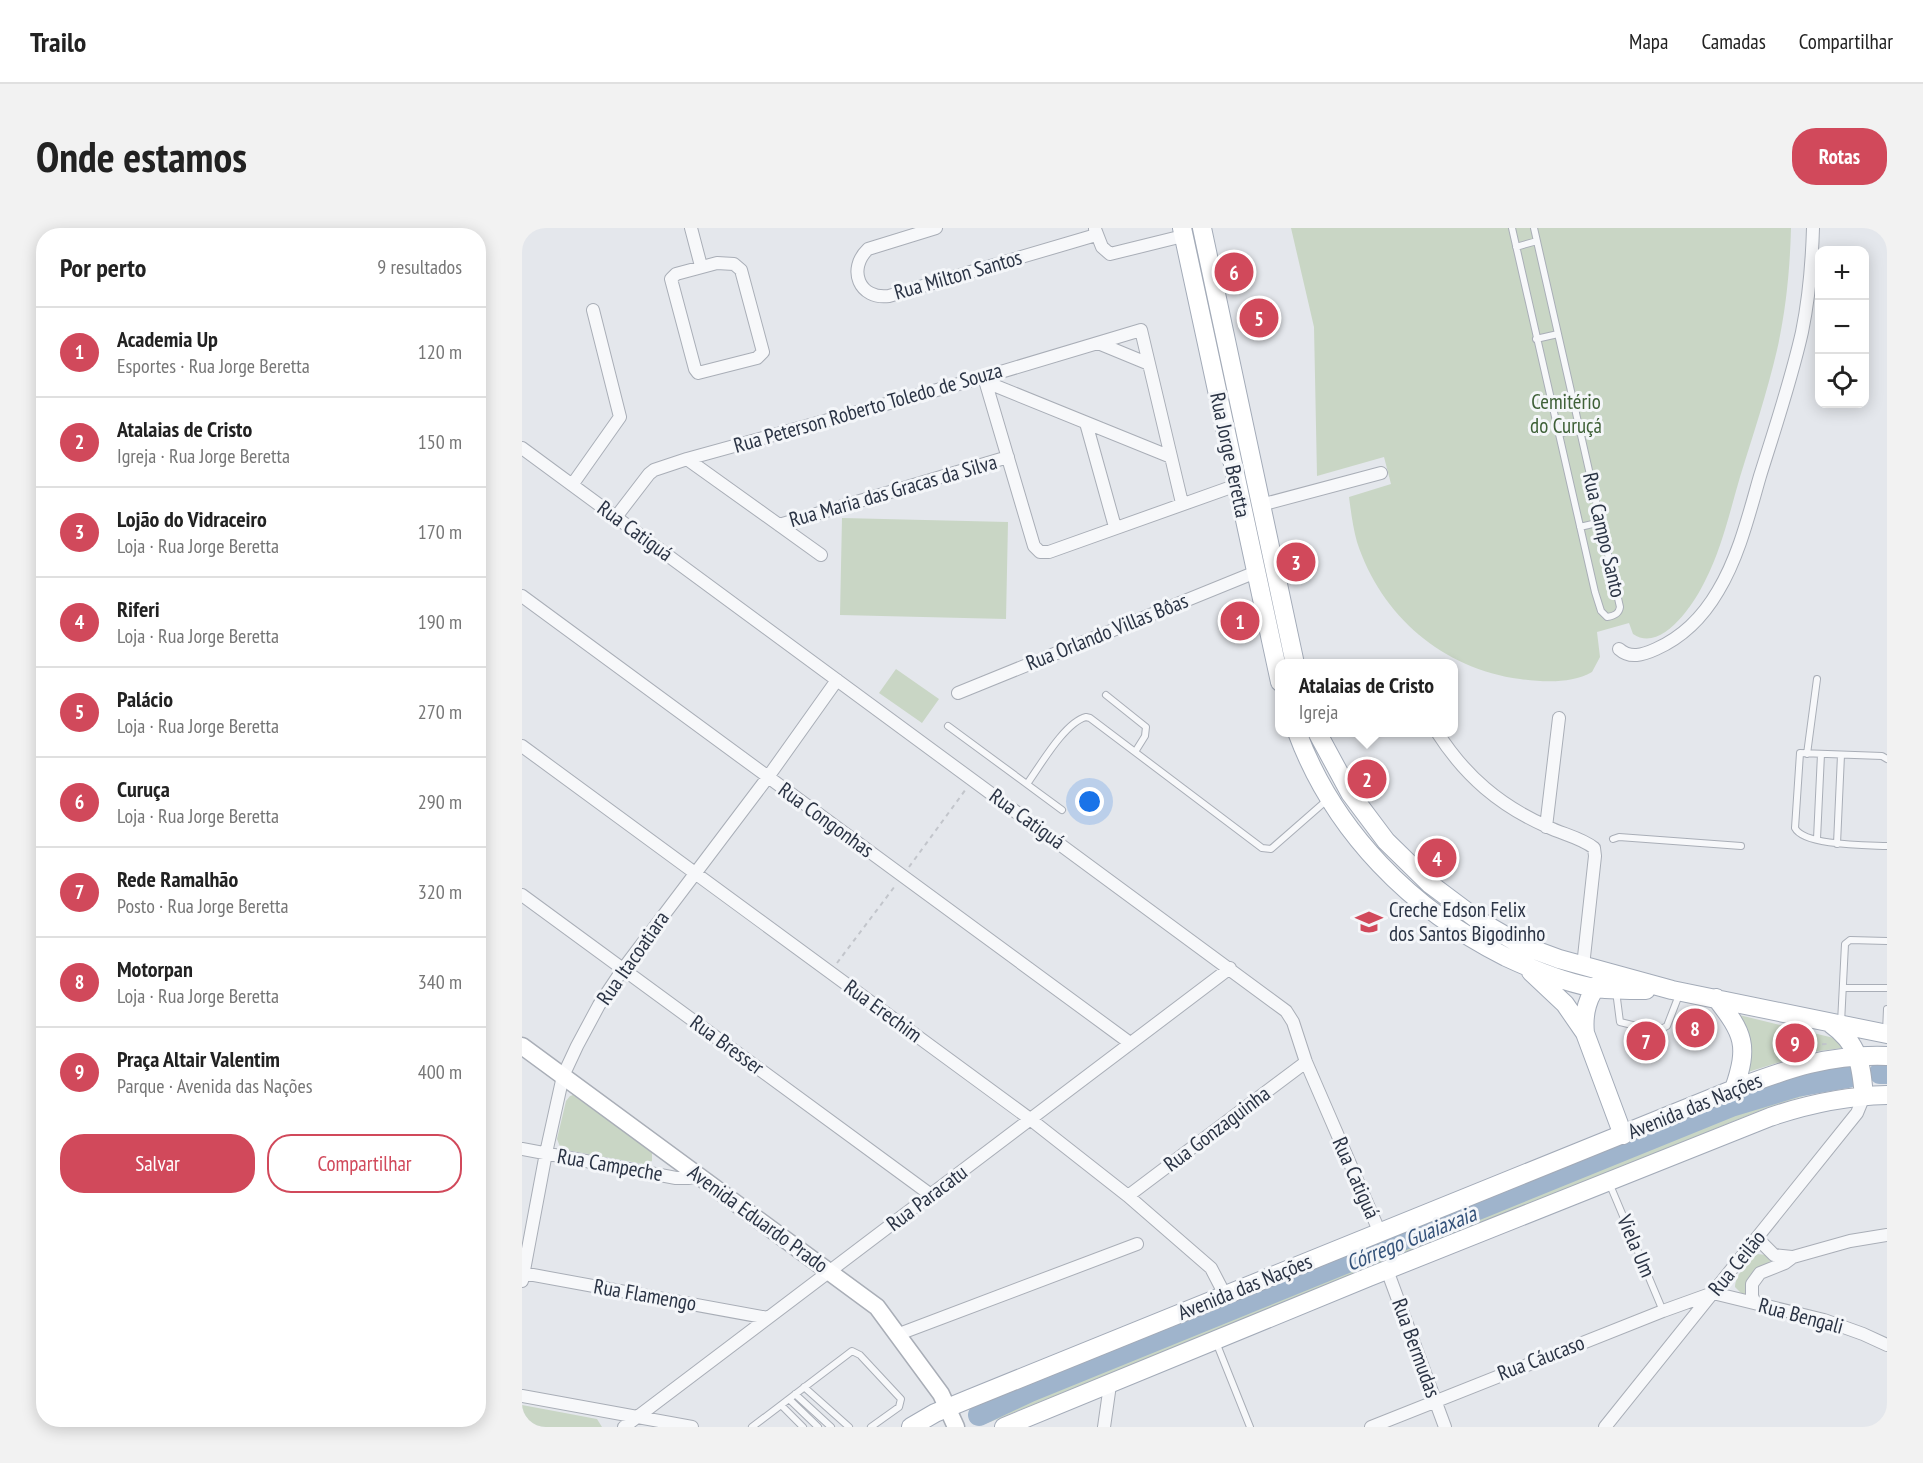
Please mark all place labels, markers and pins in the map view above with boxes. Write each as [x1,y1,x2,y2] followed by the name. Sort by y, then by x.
[1214,250,1254,294] pin: 6
[1240,296,1278,340] pin: 5
[1276,540,1316,584] pin: 3
[1220,598,1260,644] pin: 1
[1348,756,1386,802] pin: 2
[1418,836,1456,880] pin: 4
[1389,896,1545,947] place label: Creche Edson Felix dos Santos Bigodinho
[1354,907,1384,937] school or university icon: Creche Edson Felix dos Santos Bigodinho
[1676,1006,1714,1050] pin: 8
[1626,1018,1666,1064] pin: 7
[1776,1020,1814,1066] pin: 9

